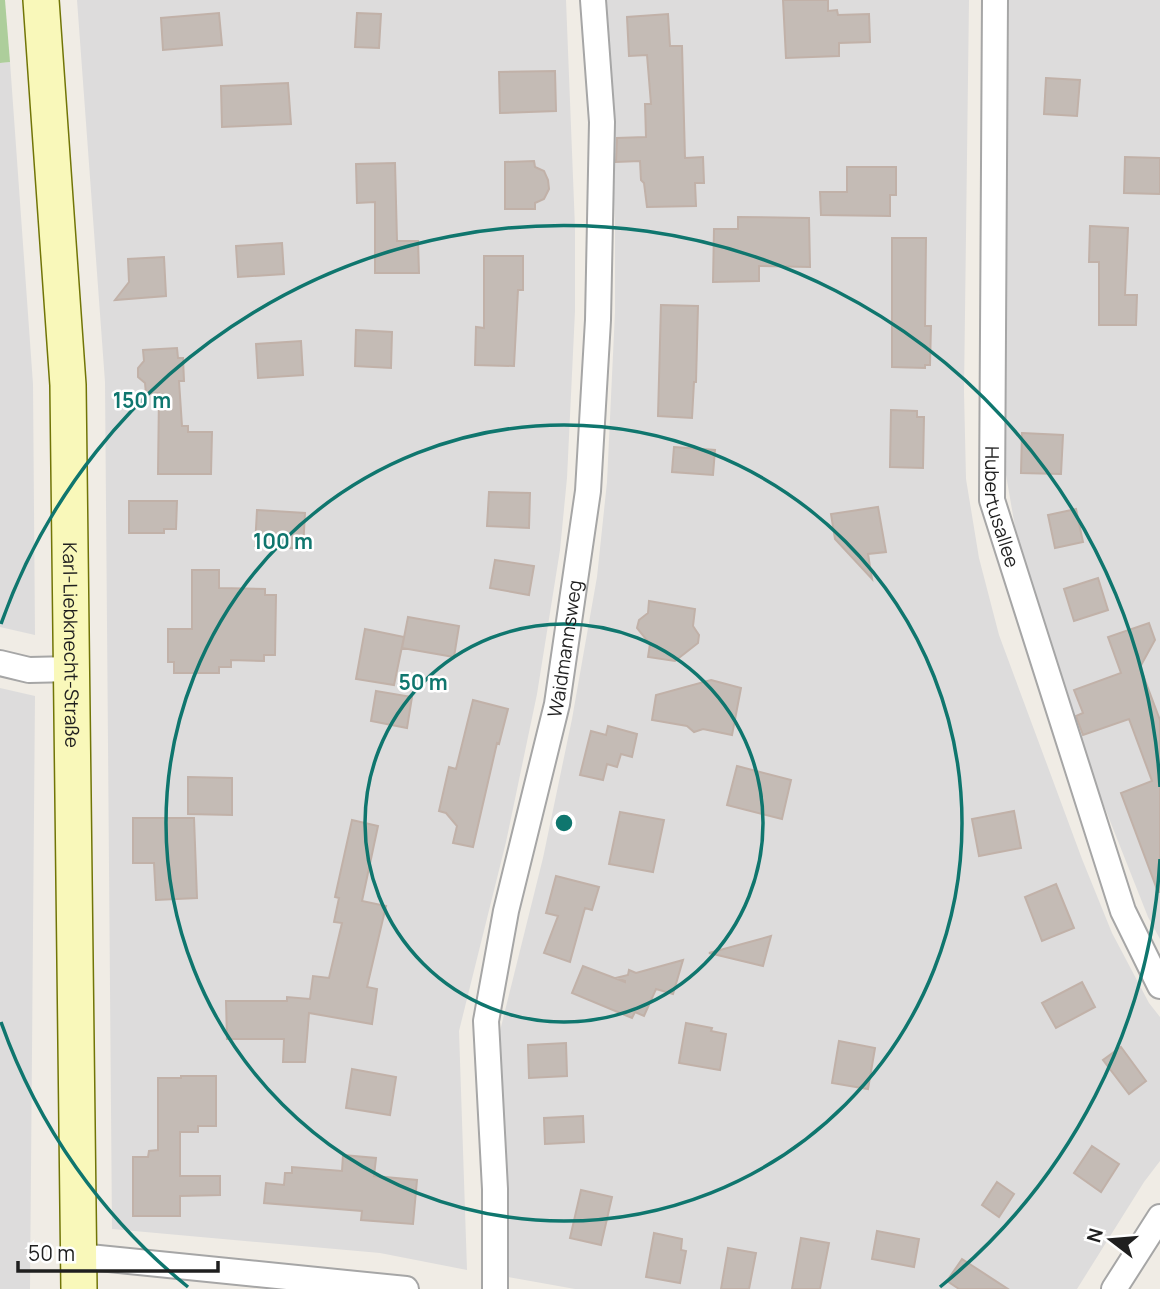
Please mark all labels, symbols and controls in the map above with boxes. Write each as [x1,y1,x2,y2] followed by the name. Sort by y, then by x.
[113,386,171,414] text: 150 m
[979,446,1026,571] street label: Hubertusallee
[253,527,313,555] text: 100 m
[57,542,85,748] street label: Karl-Liebknecht-Straße
[541,578,588,720] street label: Waidmannsweg
[398,668,448,696] text: 50 m
[552,811,576,835] centre of rings
[1076,1205,1146,1275] north arrow
[1080,1225,1109,1245] text: N
[18,1230,217,1274] scale bar
[28,1239,75,1267] text: 50 m

